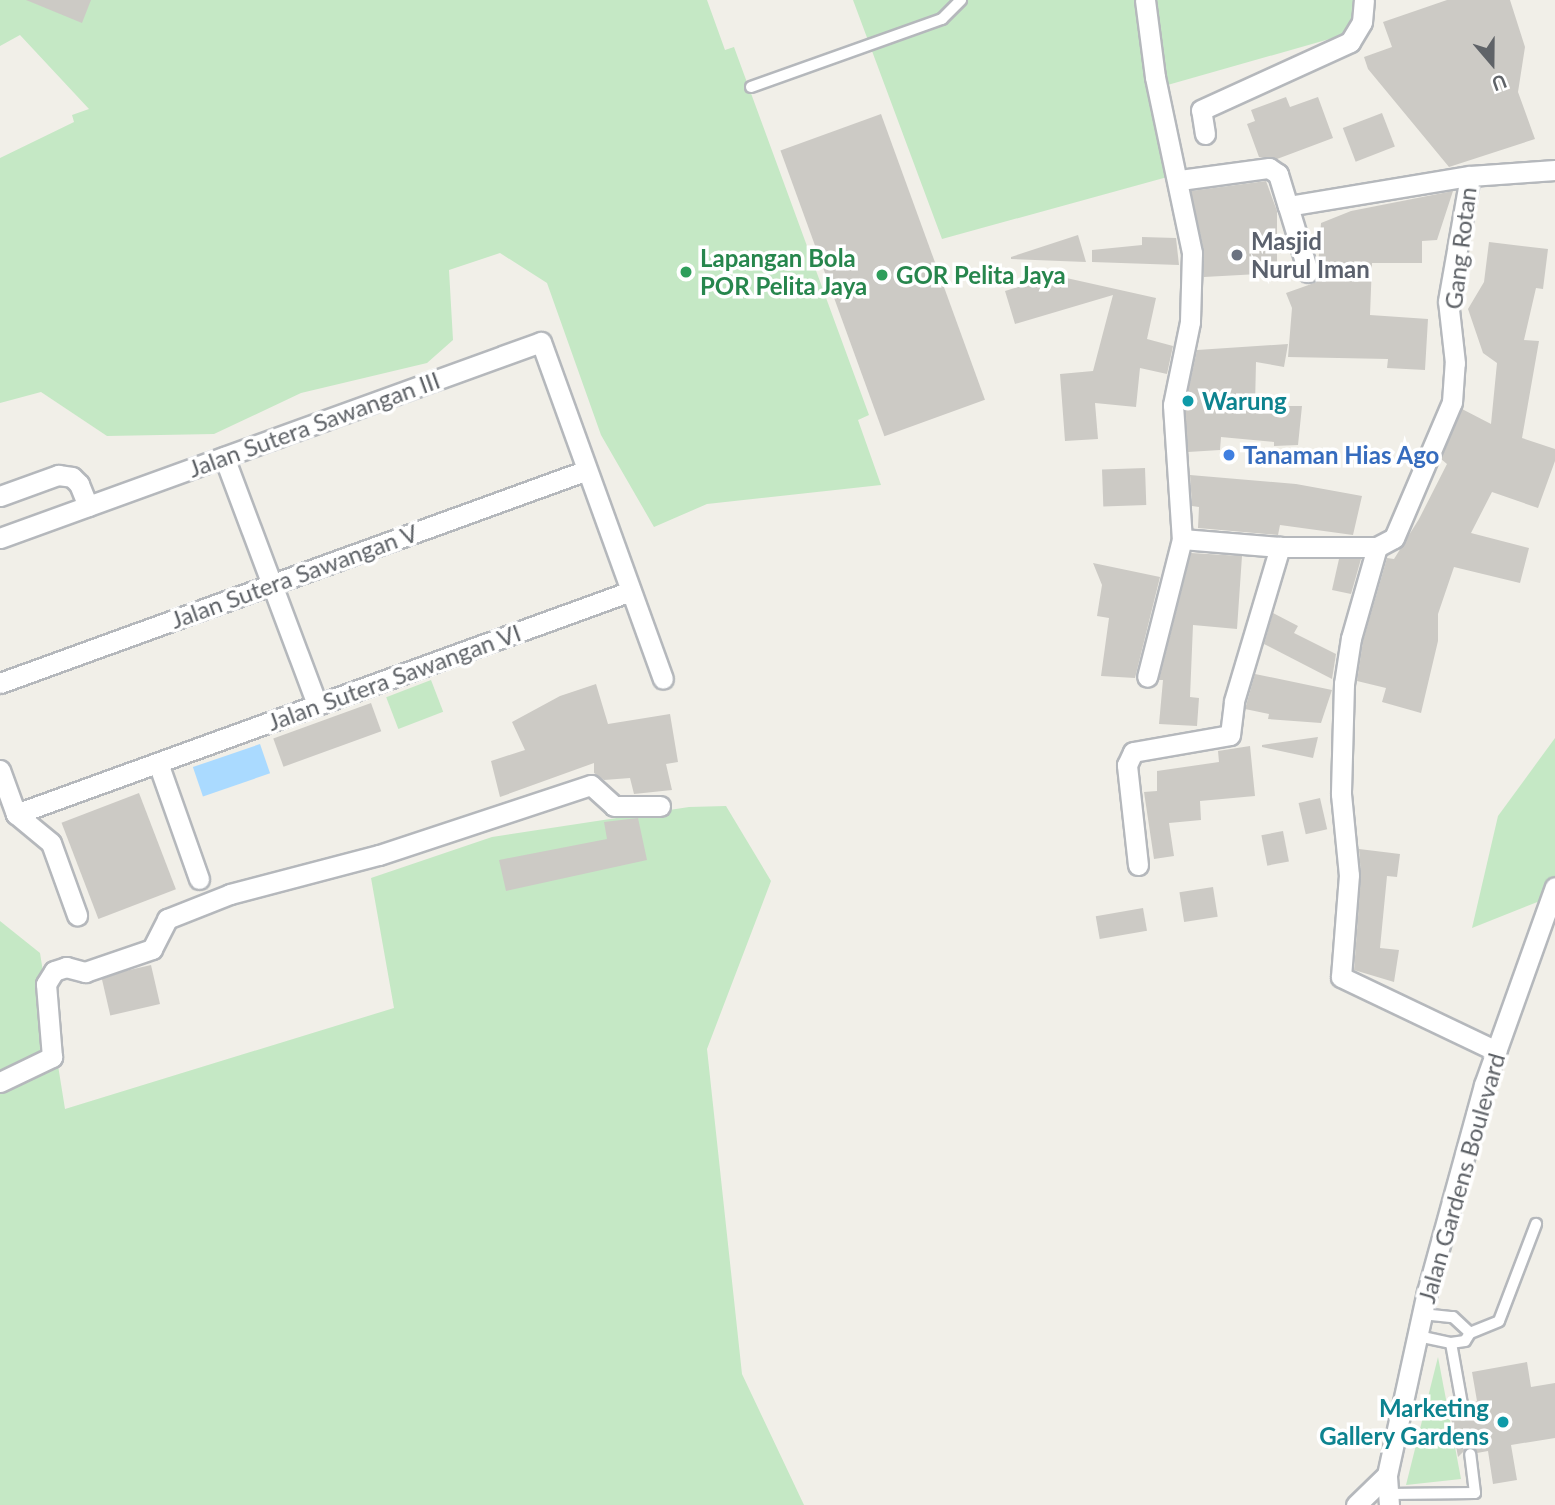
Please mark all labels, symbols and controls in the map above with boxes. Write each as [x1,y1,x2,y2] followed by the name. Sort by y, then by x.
[1457,28,1527,98] north arrow
[1489,70,1510,96] text: U
[1438,185,1482,311] street label: Gang Rotan
[1251,227,1370,283] place label: Masjid Nurul Iman
[700,244,868,300] place label: Lapangan Bola POR Pelita Jaya
[1229,247,1245,263] marker: Masjid Nurul Iman
[896,261,1066,289] place label: GOR Pelita Jaya
[678,264,694,280] marker: Lapangan Bola POR Pelita Jaya
[874,267,890,283] marker: GOR Pelita Jaya
[184,365,444,483] street label: Jalan Sutera Sawangan III
[1202,387,1287,415] place label: Warung
[1180,393,1196,409] marker: Warung
[1243,441,1440,469] place label: Tanaman Hias Ago
[1221,447,1237,463] marker: Tanaman Hias Ago
[166,518,422,634] street label: Jalan Sutera Sawangan V
[263,618,525,736] street label: Jalan Sutera Sawangan VI
[1412,1050,1510,1306] street label: Jalan Gardens Boulevard
[1319,1394,1489,1450] place label: Marketing Gallery Gardens
[1495,1414,1511,1430] marker: Marketing Gallery Gardens

